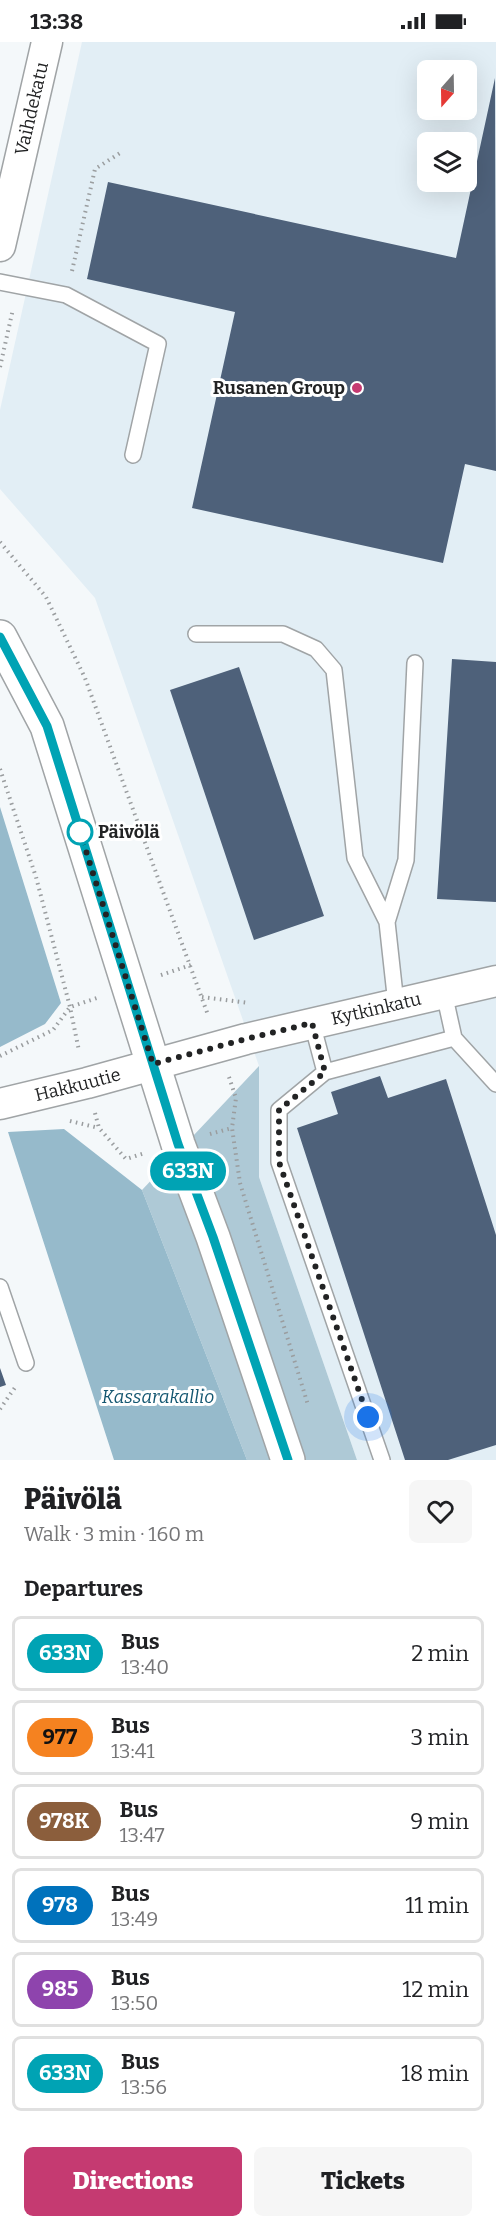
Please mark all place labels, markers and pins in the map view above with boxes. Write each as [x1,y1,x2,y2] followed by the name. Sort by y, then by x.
[213,377,345,399] place label: Rusanen Group
[350,381,364,395] marker: Rusanen Group
[67,819,93,845] marker: Päivölä
[98,821,160,843] place label: Päivölä

